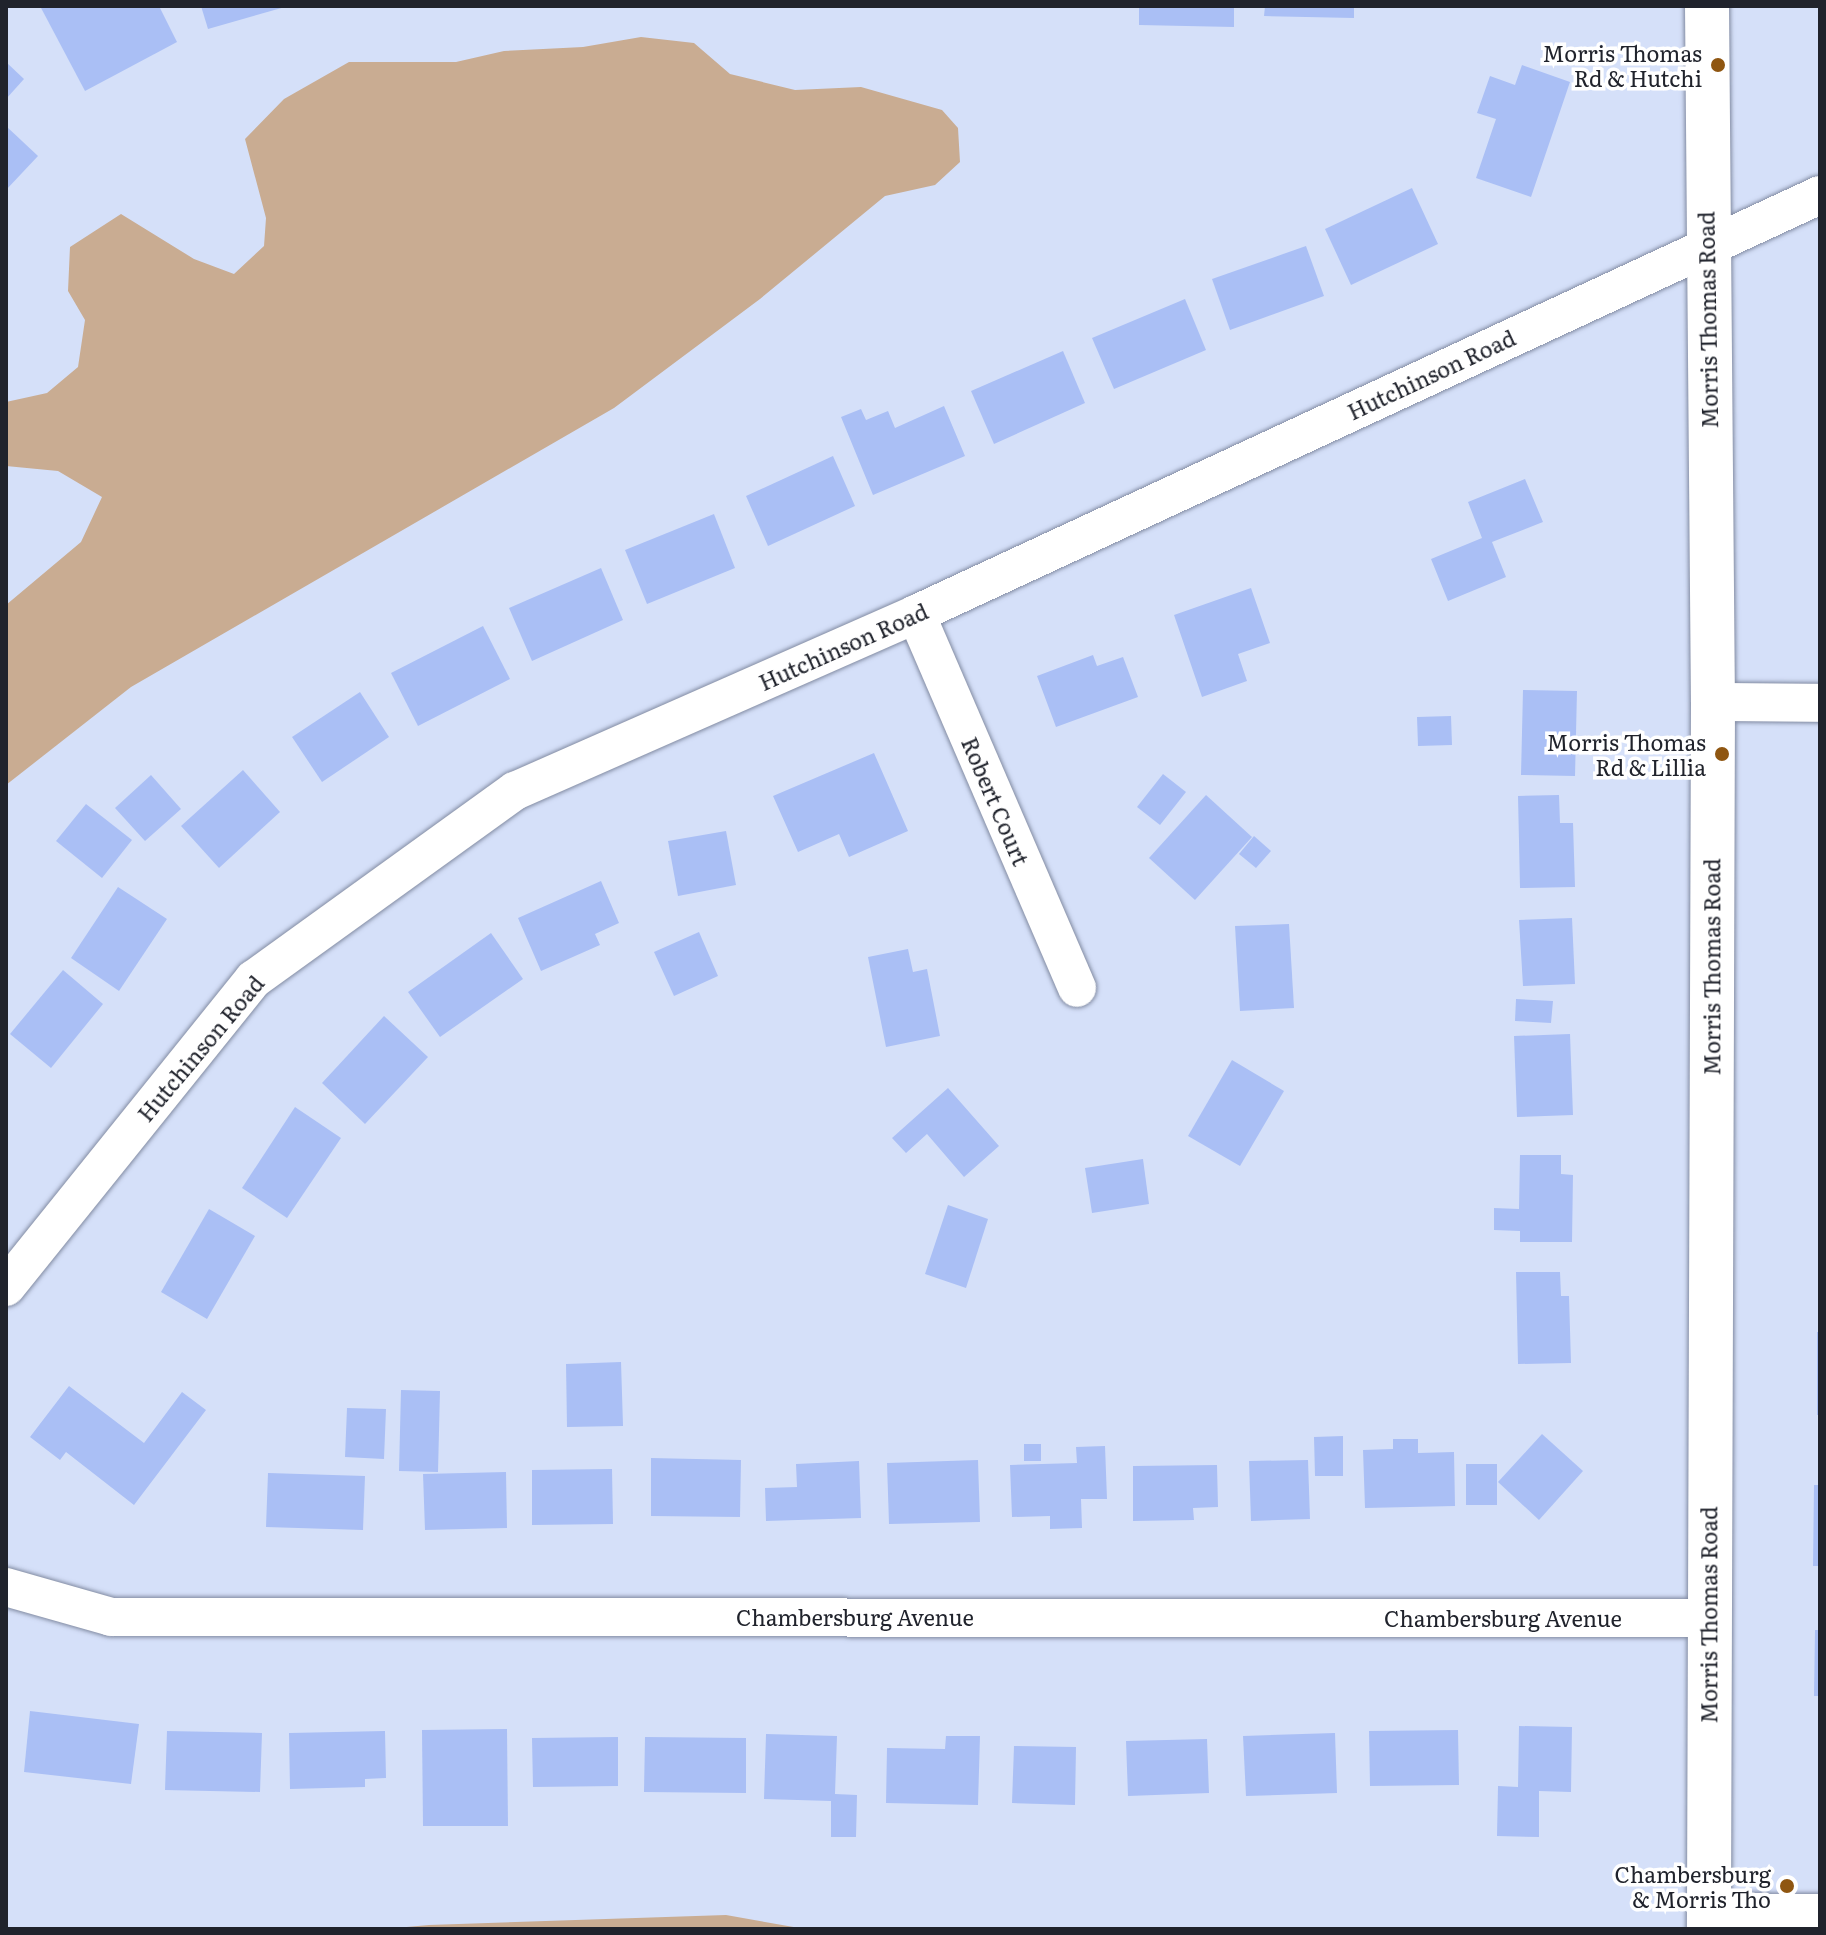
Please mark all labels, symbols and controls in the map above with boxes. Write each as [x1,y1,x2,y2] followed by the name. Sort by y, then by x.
[1543,39,1702,90] place label: Morris Thomas Rd & Hutchi
[1709,56,1727,74] marker: Morris Thomas Rd & Hutchi
[1692,211,1722,429] street label: Morris Thomas Road
[1343,324,1519,424] street label: Hutchinson Road
[754,597,932,695] street label: Hutchinson Road
[1547,728,1706,780] place label: Morris Thomas Rd & Lillia
[957,733,1035,869] street label: Robert Court
[1713,745,1731,763] marker: Morris Thomas Rd & Lillia
[1698,858,1724,1076] street label: Morris Thomas Road
[131,970,269,1126] street label: Hutchinson Road
[1695,1506,1721,1724] street label: Morris Thomas Road
[736,1604,974,1630] street label: Chambersburg Avenue
[1384,1605,1622,1631] street label: Chambersburg Avenue
[1615,1860,1771,1912] place label: Chambersburg & Morris Tho
[1778,1877,1796,1895] marker: Chambersburg & Morris Tho

